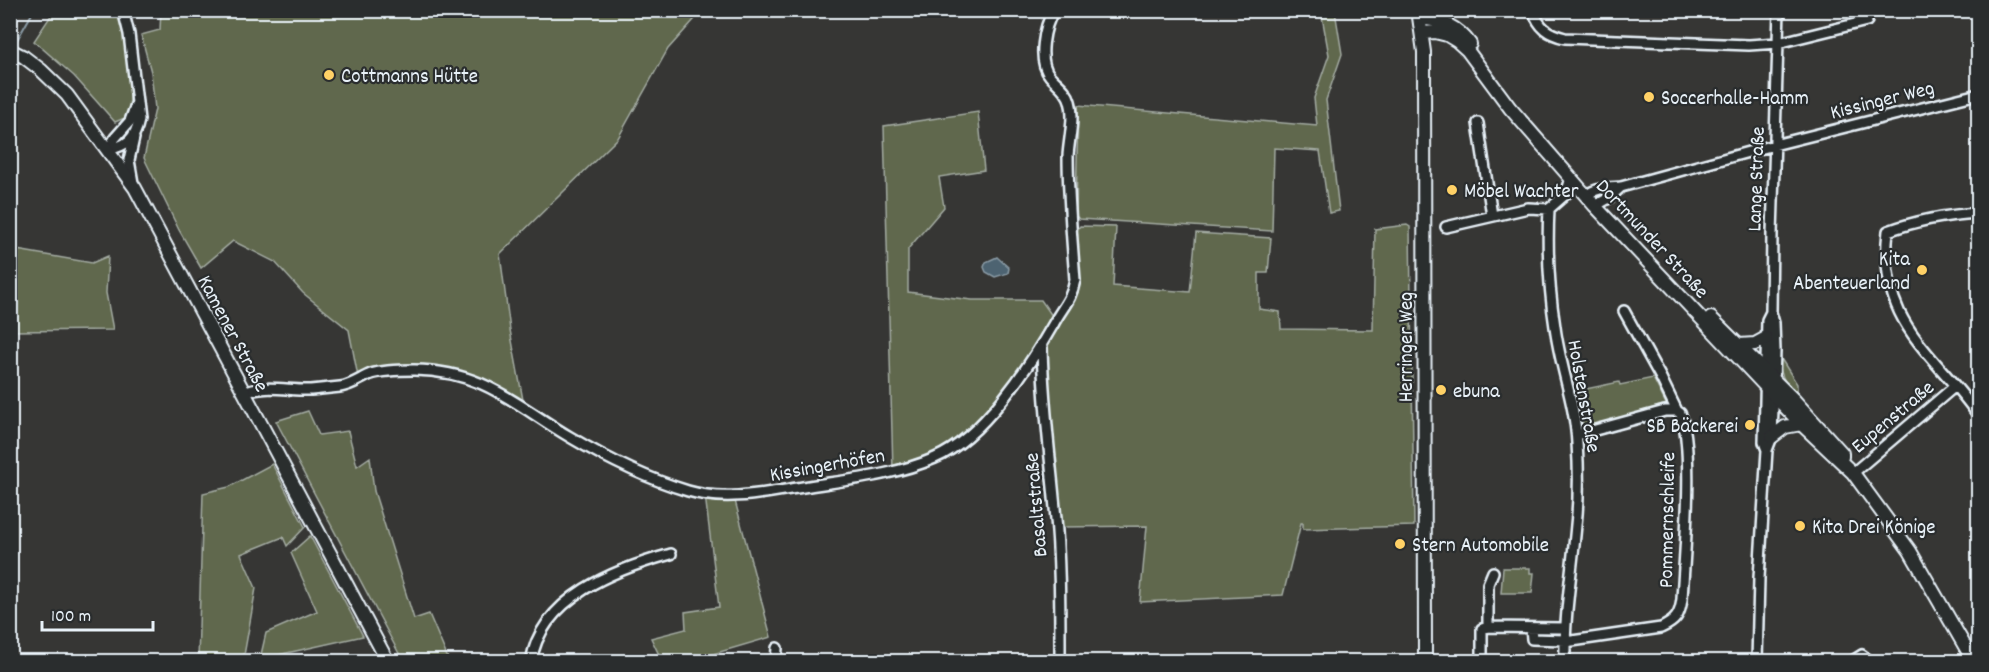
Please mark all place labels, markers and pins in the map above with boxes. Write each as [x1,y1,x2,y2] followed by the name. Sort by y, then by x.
[341,63,478,93] place label: Cottmanns Hütte
[322,68,336,82] marker: Cottmanns Hütte
[1661,85,1809,115] place label: Soccerhalle-Hamm
[1642,90,1656,104] marker: Soccerhalle-Hamm
[1464,178,1579,208] place label: Möbel Wachter
[1445,183,1459,197] marker: Möbel Wachter
[1793,246,1911,300] place label: Kita Abenteuerland
[1915,263,1929,277] marker: Kita Abenteuerland
[1453,378,1501,408] place label: ebuna
[1434,383,1448,397] marker: ebuna
[1646,413,1738,443] place label: SB Bäckerei
[1743,418,1757,432] marker: SB Bäckerei
[1812,514,1936,544] place label: Kita Drei Könige
[1793,519,1807,533] marker: Kita Drei Könige
[1412,532,1549,562] place label: Stern Automobile
[1393,537,1407,551] marker: Stern Automobile

